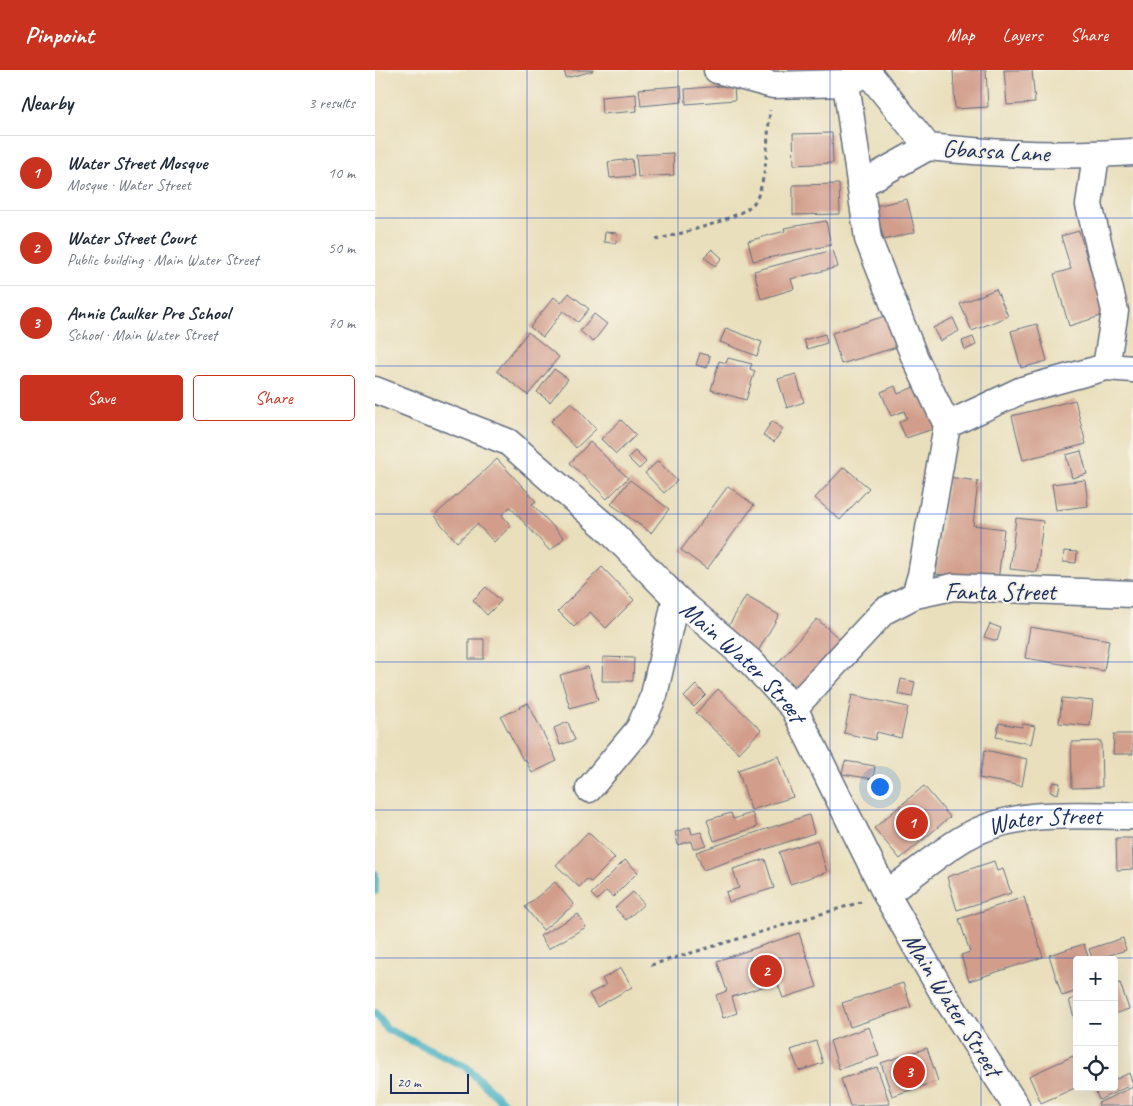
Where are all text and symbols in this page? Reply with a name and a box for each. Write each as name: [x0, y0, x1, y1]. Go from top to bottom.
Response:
text: Pinpoint: [25, 20, 94, 50]
text: Map: [947, 24, 975, 46]
text: Layers: [1003, 24, 1042, 46]
text: Share: [1070, 24, 1108, 46]
text: Nearby: [20, 90, 73, 116]
text: 3 results: [308, 93, 355, 113]
street label: Gbassa Lane: [942, 132, 1052, 170]
text: Water Street Mosque: [67, 151, 207, 175]
text: 1: [32, 163, 40, 183]
text: 10 m: [328, 163, 355, 183]
text: Mosque · Water Street: [67, 175, 191, 195]
text: Water Street Court: [67, 226, 195, 250]
text: 2: [32, 238, 40, 258]
text: 50 m: [328, 238, 355, 258]
text: Public building · Main Water Street: [67, 250, 259, 270]
text: Annie Caulker Pre School: [67, 301, 230, 325]
text: 3: [32, 313, 40, 333]
text: 70 m: [328, 313, 355, 333]
text: School · Main Water Street: [67, 325, 217, 345]
button: Save: [20, 375, 183, 421]
button: Share: [193, 375, 355, 421]
street label: Fanta Street: [944, 576, 1058, 608]
street label: Main Water Street: [673, 593, 815, 731]
your location: [867, 774, 893, 800]
street label: Water Street: [984, 800, 1105, 843]
pin: 1: [896, 804, 928, 842]
street label: Main Water Street: [895, 926, 1011, 1086]
pin: 2: [750, 952, 782, 990]
map controls: [1073, 956, 1118, 1091]
button: +: [1073, 956, 1118, 1001]
button: −: [1073, 1001, 1118, 1046]
button: locate: [1073, 1046, 1118, 1091]
pin: 3: [893, 1053, 925, 1091]
scale bar: [390, 1071, 469, 1094]
text: 20 m: [397, 1074, 421, 1091]

